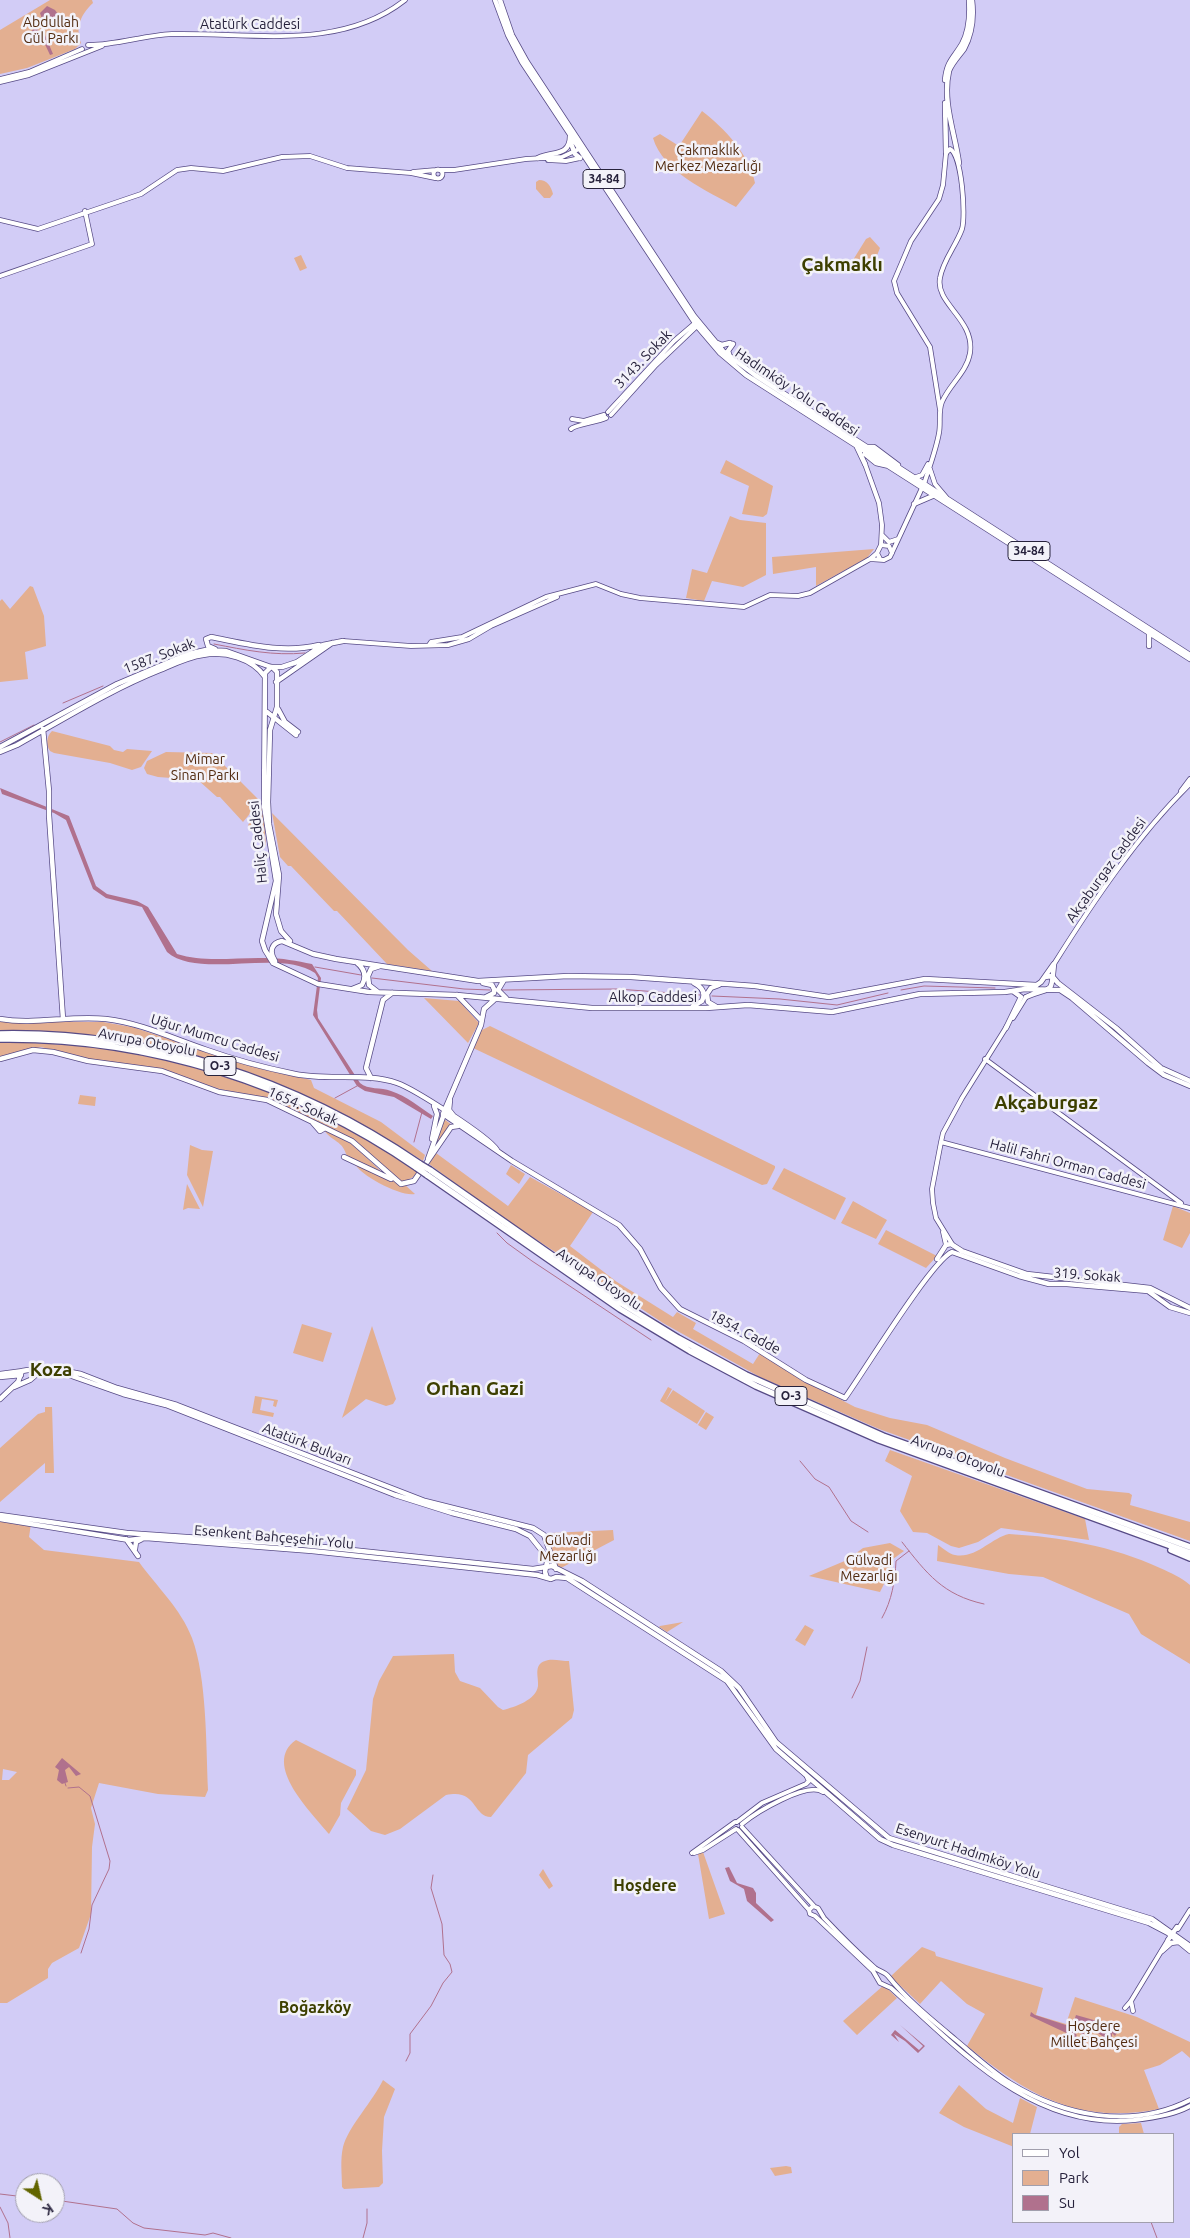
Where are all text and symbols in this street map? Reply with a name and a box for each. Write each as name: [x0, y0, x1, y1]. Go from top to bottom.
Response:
park label: Abdullah Gül Parkı: [23, 14, 79, 46]
street label: Atatürk Caddesi: [200, 16, 300, 32]
park label: Çakmaklık Merkez Mezarlığı: [655, 142, 761, 174]
road number: 34-84: [583, 170, 625, 188]
district label: Çakmaklı: [801, 254, 883, 276]
street label: 3143. Sokak: [611, 326, 675, 392]
street label: Hadımköy Yolu Caddesi: [732, 344, 862, 440]
road number: 34-84: [1008, 542, 1050, 560]
street label: 1587. Sokak: [121, 635, 197, 677]
park label: Mimar Sinan Parkı: [171, 751, 239, 784]
street label: Haliç Caddesi: [245, 800, 271, 884]
street label: Akçaburgaz Caddesi: [1062, 814, 1150, 926]
street label: Alkop Caddesi: [609, 989, 697, 1005]
street label: Uğur Mumcu Caddesi: [149, 1010, 281, 1066]
street label: Avrupa Otoyolu: [97, 1024, 197, 1060]
road number: O-3: [204, 1056, 236, 1076]
street label: 1654. Sokak: [265, 1083, 341, 1129]
district label: Akçaburgaz: [994, 1092, 1098, 1114]
street label: Halil Fahri Orman Caddesi: [988, 1135, 1148, 1193]
street label: Avrupa Otoyolu: [553, 1244, 645, 1314]
street label: 319. Sokak: [1053, 1264, 1121, 1286]
street label: 1854. Cadde: [707, 1306, 783, 1358]
district label: Koza: [30, 1359, 72, 1381]
district label: Orhan Gazi: [426, 1378, 524, 1400]
road number: O-3: [775, 1386, 807, 1405]
street label: Atatürk Bulvarı: [260, 1419, 354, 1469]
street label: Avrupa Otoyolu: [909, 1431, 1007, 1481]
street label: Esenkent Bahçeşehir Yolu: [193, 1522, 355, 1552]
park label: Gülvadi Mezarlığı: [539, 1532, 597, 1564]
park label: Gülvadi Mezarlıḡı: [840, 1552, 898, 1584]
street label: Esenyurt Hadımköy Yolu: [894, 1820, 1042, 1882]
district label: Hoşdere: [613, 1876, 677, 1896]
district label: Boğazköy: [279, 1998, 351, 2018]
park label: Hoşdere Millet Bahçesi: [1050, 2018, 1138, 2050]
legend: [1012, 2133, 1175, 2223]
text: Yol: [1059, 2144, 1080, 2161]
text: Park: [1059, 2169, 1089, 2186]
north arrow: [15, 2173, 65, 2223]
text: Su: [1059, 2194, 1075, 2211]
text: K: [40, 2200, 56, 2219]

